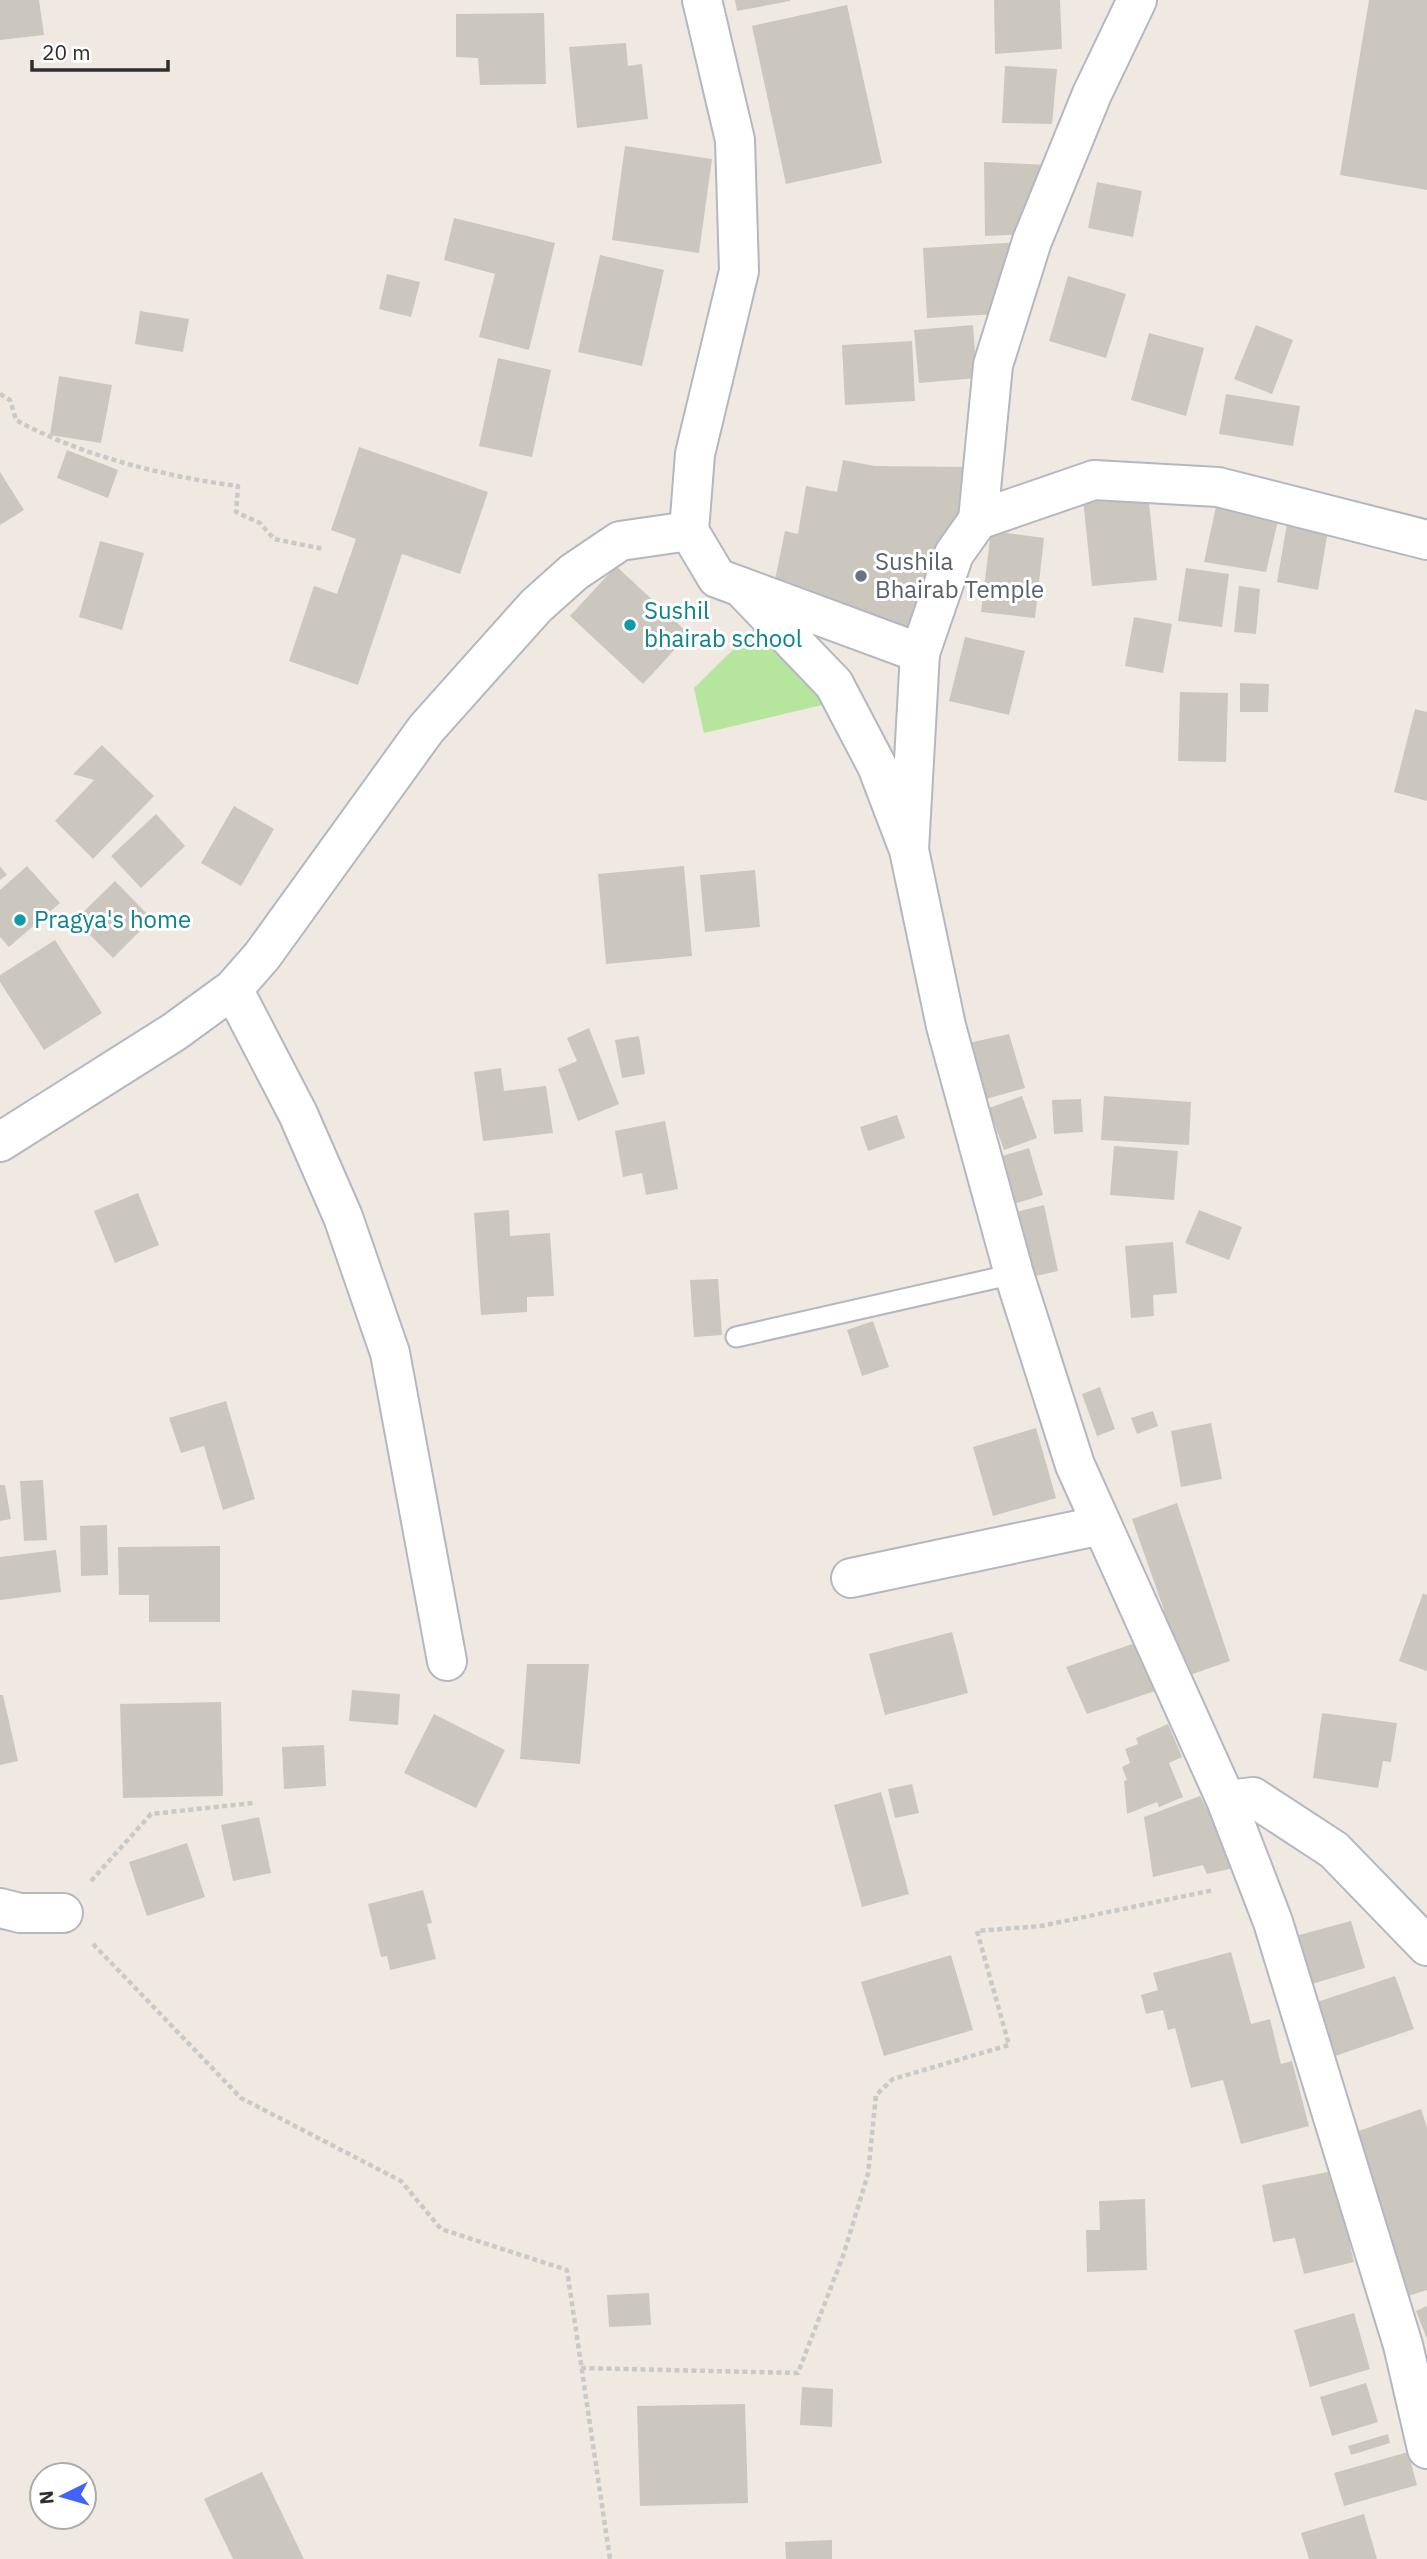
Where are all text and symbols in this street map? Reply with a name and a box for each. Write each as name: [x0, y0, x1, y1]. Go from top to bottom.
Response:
scale bar: [32, 28, 168, 72]
text: 20 m: [42, 38, 91, 66]
place label: Sushila Bhairab Temple: [875, 545, 1044, 605]
marker: Sushila Bhairab Temple: [853, 568, 869, 584]
place label: Sushil bhairab school: [644, 594, 802, 654]
marker: Sushil bhairab school: [622, 617, 638, 633]
place label: Pragya's home: [34, 903, 191, 935]
marker: Pragya's home: [12, 912, 28, 928]
north arrow: [28, 2461, 98, 2531]
text: N: [34, 2490, 59, 2505]

